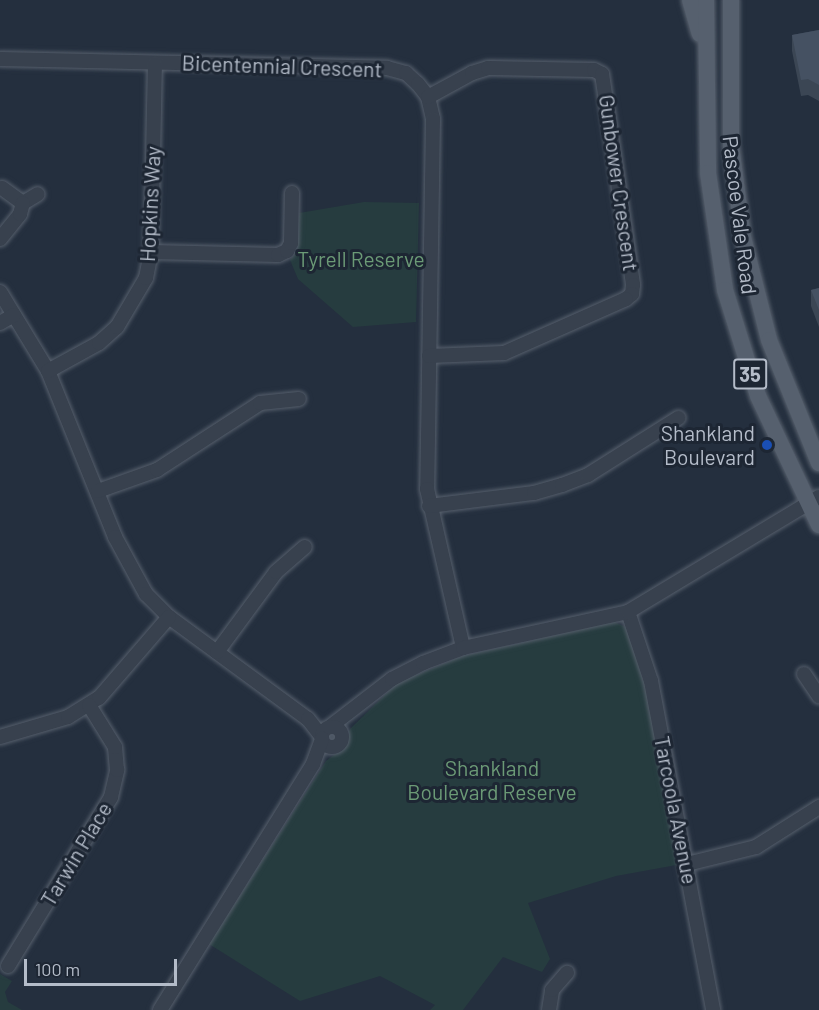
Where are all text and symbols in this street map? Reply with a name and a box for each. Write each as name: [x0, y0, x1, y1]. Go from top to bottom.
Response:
street label: Bicentennial Crescent: [181, 50, 383, 82]
street label: Gunbower Crescent: [594, 93, 644, 273]
street label: Pascoe Vale Road: [718, 134, 762, 296]
street label: Hopkins Way: [134, 145, 166, 263]
park label: Tyrell Reserve: [297, 246, 425, 272]
road number: 35: [732, 357, 768, 391]
place label: Shankland Boulevard: [661, 420, 755, 470]
marker: Shankland Boulevard: [760, 438, 774, 452]
street label: Tarcoola Avenue: [649, 734, 703, 886]
park label: Shankland Boulevard Reserve: [407, 755, 577, 805]
street label: Tarwin Place: [35, 798, 117, 910]
scale bar: [27, 947, 180, 985]
text: 100 m: [35, 958, 80, 980]

